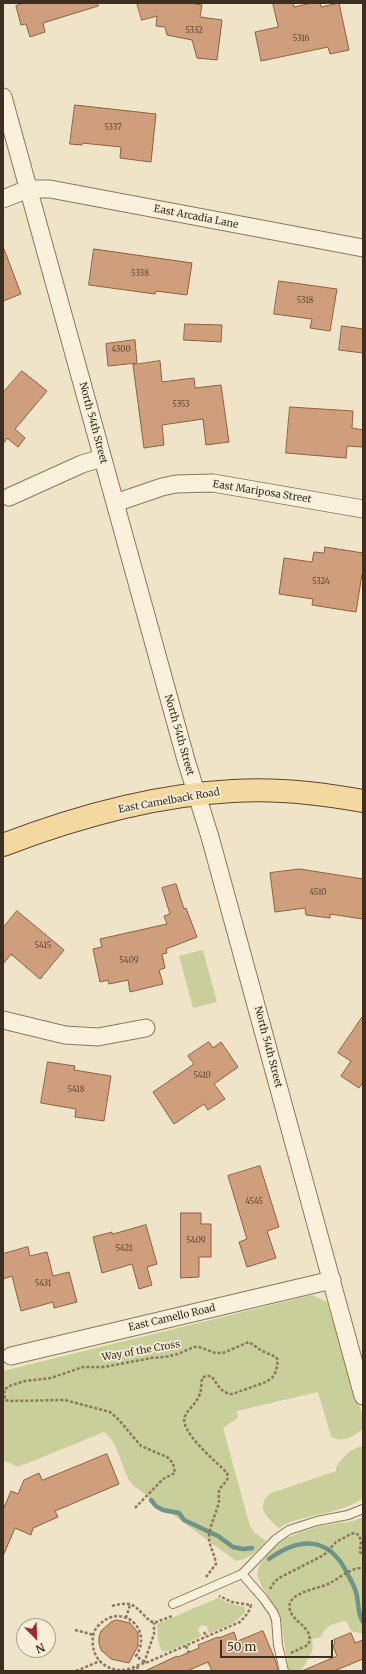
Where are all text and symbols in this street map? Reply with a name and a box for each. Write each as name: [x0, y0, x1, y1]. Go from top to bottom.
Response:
house number: 5332: [185, 26, 203, 36]
house number: 5316: [293, 34, 309, 44]
house number: 5337: [104, 123, 122, 133]
street label: East Arcadia Lane: [153, 203, 239, 231]
house number: 5338: [131, 269, 149, 279]
house number: 5318: [297, 296, 313, 306]
house number: 4300: [111, 345, 131, 355]
street label: North 54th Street: [76, 381, 110, 465]
house number: 5353: [172, 400, 190, 410]
street label: East Mariposa Street: [212, 478, 312, 506]
house number: 5324: [312, 577, 330, 587]
street label: North 54th Street: [162, 693, 196, 777]
street label: East Camelback Road: [117, 786, 221, 816]
house number: 4510: [310, 888, 326, 898]
house number: 5415: [35, 941, 51, 951]
house number: 5409: [119, 956, 139, 966]
street label: North 54th Street: [251, 1005, 285, 1089]
house number: 5410: [193, 1071, 211, 1081]
house number: 5418: [67, 1085, 85, 1095]
house number: 4545: [245, 1197, 263, 1207]
house number: 5409: [186, 1236, 206, 1246]
house number: 5421: [115, 1244, 133, 1254]
house number: 5431: [35, 1279, 51, 1289]
street label: East Camello Road: [127, 1302, 217, 1334]
street label: Way of the Cross: [101, 1338, 181, 1364]
north arrow: [16, 1618, 56, 1658]
scale bar: [222, 1632, 335, 1658]
text: 50 m: [227, 1639, 256, 1654]
text: N: [34, 1640, 47, 1656]

